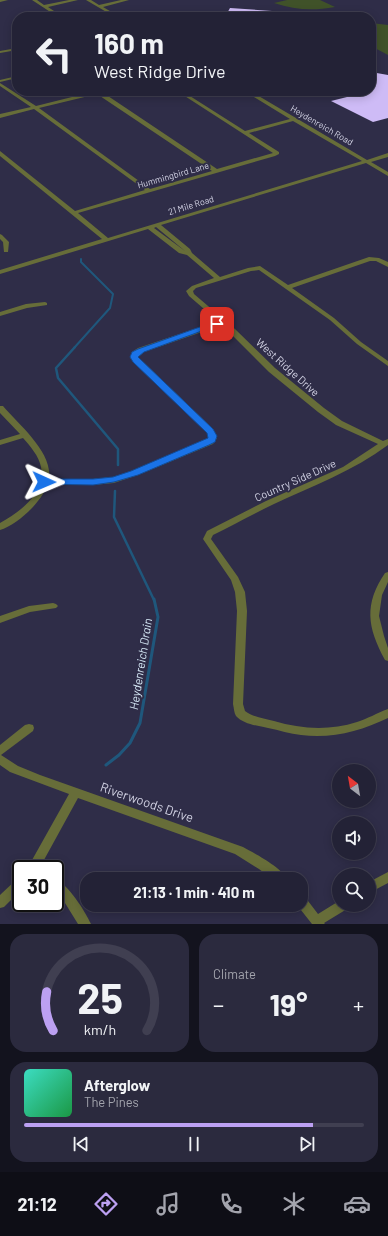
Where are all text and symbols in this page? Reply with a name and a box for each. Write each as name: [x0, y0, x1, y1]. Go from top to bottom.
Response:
text: 160 m: [94, 26, 164, 60]
icon: left: [28, 28, 80, 80]
text: West Ridge Drive: [94, 60, 226, 82]
street label: Heydenreich Road: [289, 103, 355, 147]
street label: Hummingbird Lane: [136, 159, 210, 190]
street label: 21 Mile Road: [167, 193, 215, 217]
pin: [200, 307, 234, 341]
icon: arrive: [206, 313, 228, 335]
street label: West Ridge Drive: [254, 335, 322, 399]
street label: Country Side Drive: [252, 456, 338, 504]
position arrow: [23, 461, 65, 503]
water label: Heydenreich Drain: [126, 617, 154, 711]
north arrow: [332, 764, 376, 808]
map controls: [332, 764, 376, 912]
street label: Riverwoods Drive: [98, 779, 196, 825]
button: sound: [332, 816, 376, 860]
speed limit sign: 30: [12, 860, 64, 912]
button: search: [332, 868, 376, 912]
text: 21:13 · 1 min · 410 m: [133, 883, 255, 901]
text: Climate: [213, 966, 256, 982]
text: 25: [77, 972, 122, 1022]
text: 19°: [270, 986, 307, 1022]
text: −: [213, 991, 224, 1017]
text: +: [353, 991, 364, 1017]
text: km/h: [83, 1021, 116, 1038]
text: Afterglow: [84, 1076, 150, 1094]
text: The Pines: [84, 1094, 139, 1110]
icon: previous: [70, 1133, 92, 1155]
icon: pause: [183, 1133, 205, 1155]
icon: next: [296, 1133, 318, 1155]
icon: directions: [92, 1190, 120, 1218]
icon: music: [154, 1190, 182, 1218]
icon: phone: [217, 1190, 245, 1218]
icon: climate: [280, 1190, 308, 1218]
icon: car: [343, 1190, 371, 1218]
text: 21:12: [17, 1193, 57, 1215]

